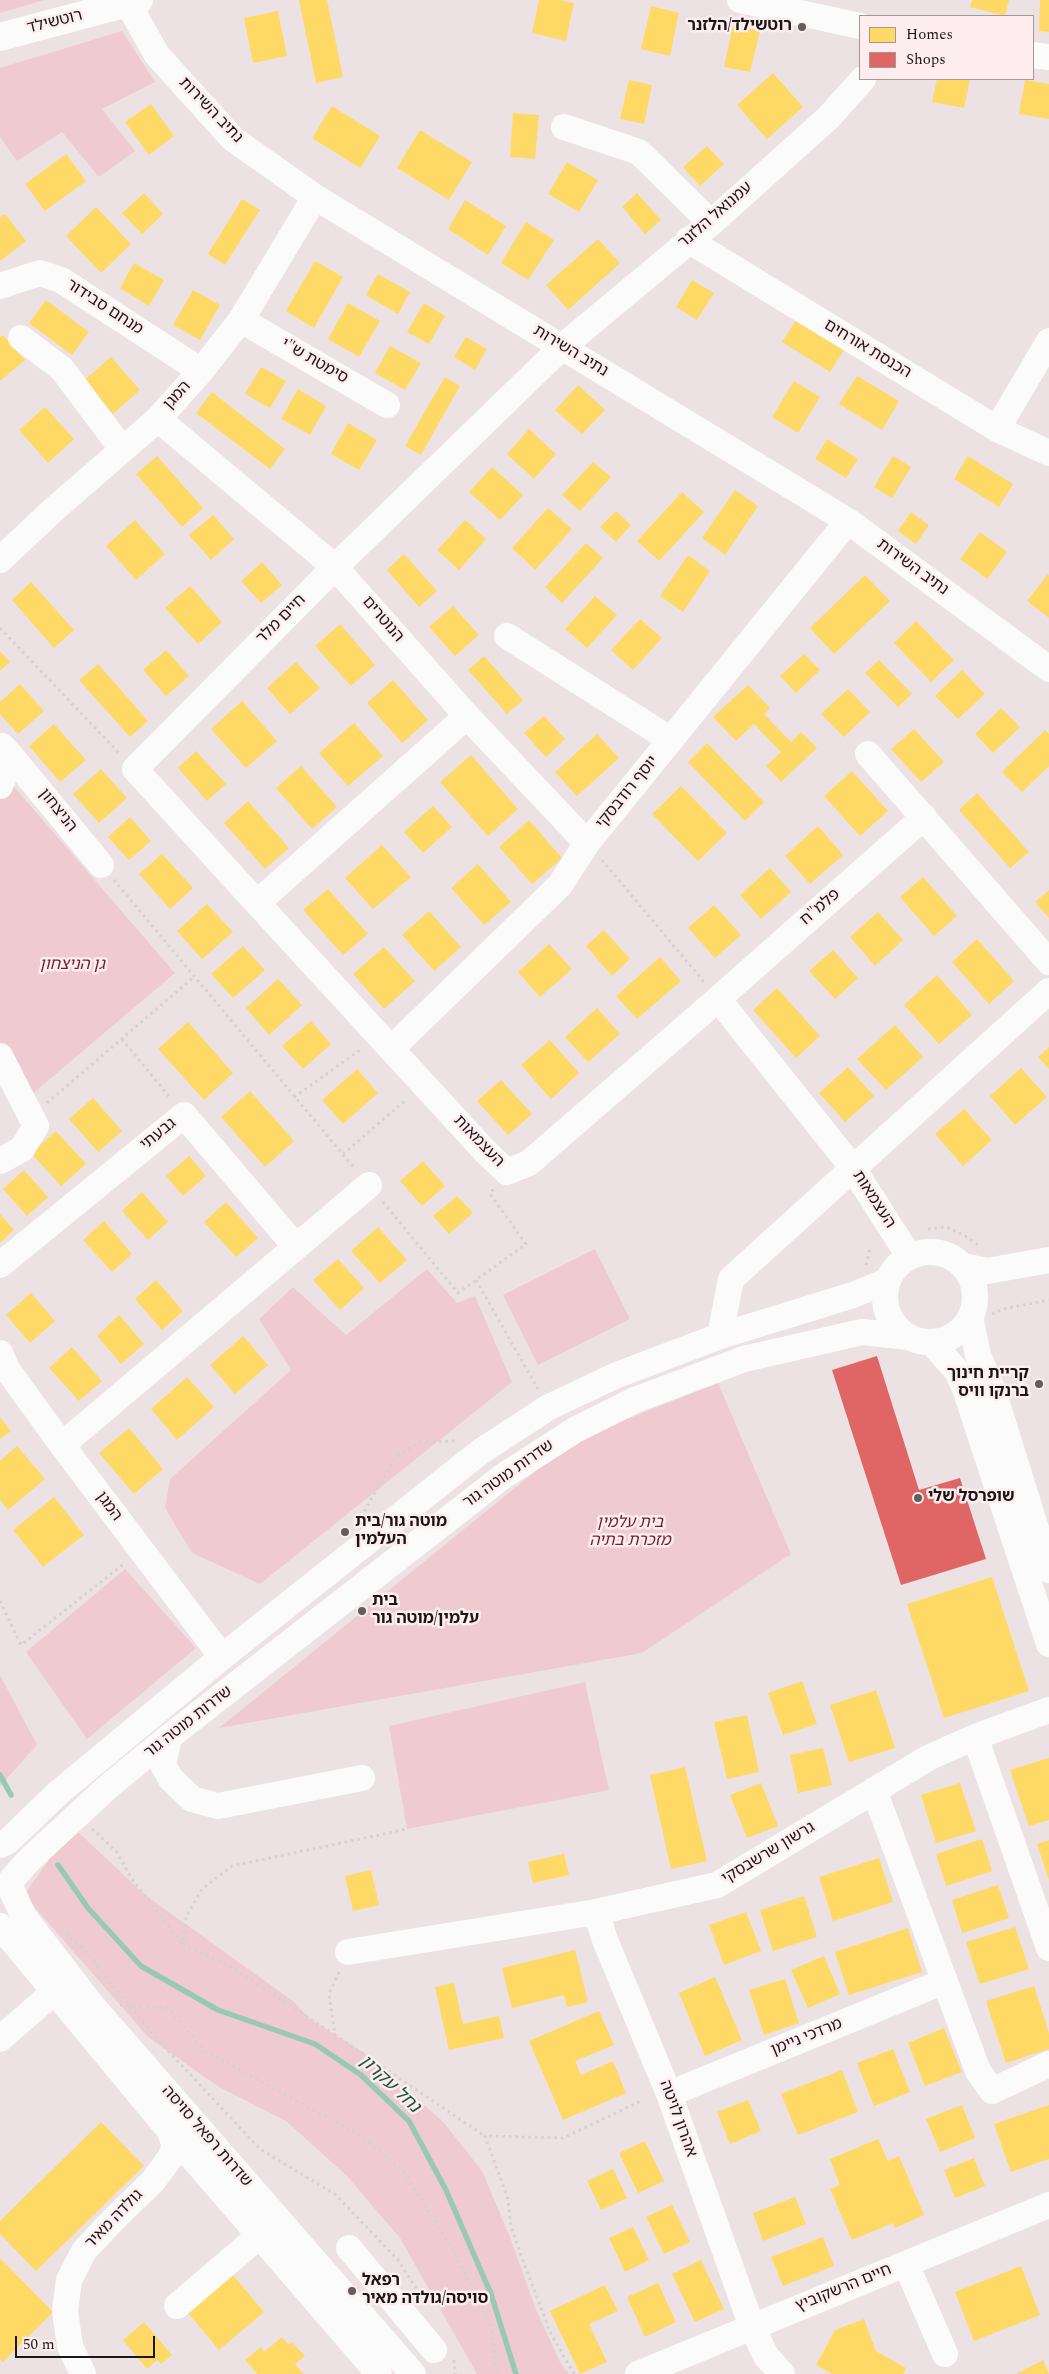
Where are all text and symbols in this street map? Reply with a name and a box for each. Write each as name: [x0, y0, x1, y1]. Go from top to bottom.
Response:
street label: רוטשילד: [25, 7, 85, 39]
legend: [859, 15, 1034, 80]
place label: רוטשילד/הלזנר: [687, 17, 792, 37]
marker: רוטשילד/הלזנר: [796, 21, 808, 33]
text: Homes: [906, 23, 953, 46]
text: Shops: [906, 48, 946, 71]
street label: נתיב השירות: [174, 74, 246, 148]
street label: עמנואל הלזנר: [675, 179, 757, 253]
street label: מנחם סבידור: [62, 276, 146, 340]
street label: הכנסת אורחים: [820, 316, 914, 384]
street label: נתיב השירות: [529, 322, 611, 382]
street label: סימטת ש"י: [277, 335, 351, 389]
street label: המגן: [160, 378, 196, 414]
street label: נתיב השירות: [872, 536, 952, 600]
street label: חיים מלר: [253, 591, 311, 649]
street label: הנוטרים: [357, 593, 407, 647]
street label: יוסף רודבסקי: [593, 753, 663, 833]
street label: הניצחון: [34, 785, 80, 837]
street label: פלמ"ח: [797, 886, 845, 930]
park label: גן הניצחון: [39, 956, 105, 976]
street label: העצמאות: [449, 1112, 507, 1172]
street label: גבעתי: [137, 1115, 181, 1155]
street label: העצמאות: [847, 1168, 899, 1232]
place label: קריית חינוך ברנקו וויס: [947, 1365, 1029, 1403]
marker: קריית חינוך ברנקו וויס: [1033, 1378, 1045, 1390]
street label: שדרות מוטה גור: [460, 1437, 558, 1513]
street label: המגן: [91, 1488, 125, 1526]
place label: שופרסל שלי: [928, 1488, 1014, 1508]
marker: שופרסל שלי: [912, 1492, 924, 1504]
place label: מוטה גור/בית העלמין: [355, 1513, 447, 1551]
park label: בית עלמין מזכרת בתיה: [589, 1514, 671, 1552]
marker: מוטה גור/בית העלמין: [339, 1526, 351, 1538]
place label: בית עלמין/מוטה גור: [372, 1592, 479, 1630]
marker: בית עלמין/מוטה גור: [356, 1605, 368, 1617]
street label: שדרות מוטה גור: [141, 1683, 237, 1763]
street label: גרשון שרשבסקי: [719, 1819, 819, 1889]
street label: מרדכי ניימן: [769, 2015, 845, 2061]
water label: נחל עקרון: [354, 2051, 424, 2119]
street label: אהרון לויטה: [654, 2078, 700, 2160]
street label: שדרות רפאל סויסה: [157, 2082, 255, 2192]
street label: גולדה מאיר: [82, 2186, 148, 2254]
street label: חיים הרשקוביץ: [793, 2261, 895, 2317]
place label: רפאל סויסה/גולדה מאיר: [362, 2272, 488, 2310]
marker: רפאל סויסה/גולדה מאיר: [346, 2285, 358, 2297]
scale bar: [18, 2326, 158, 2358]
text: 50 m: [23, 2333, 55, 2356]

